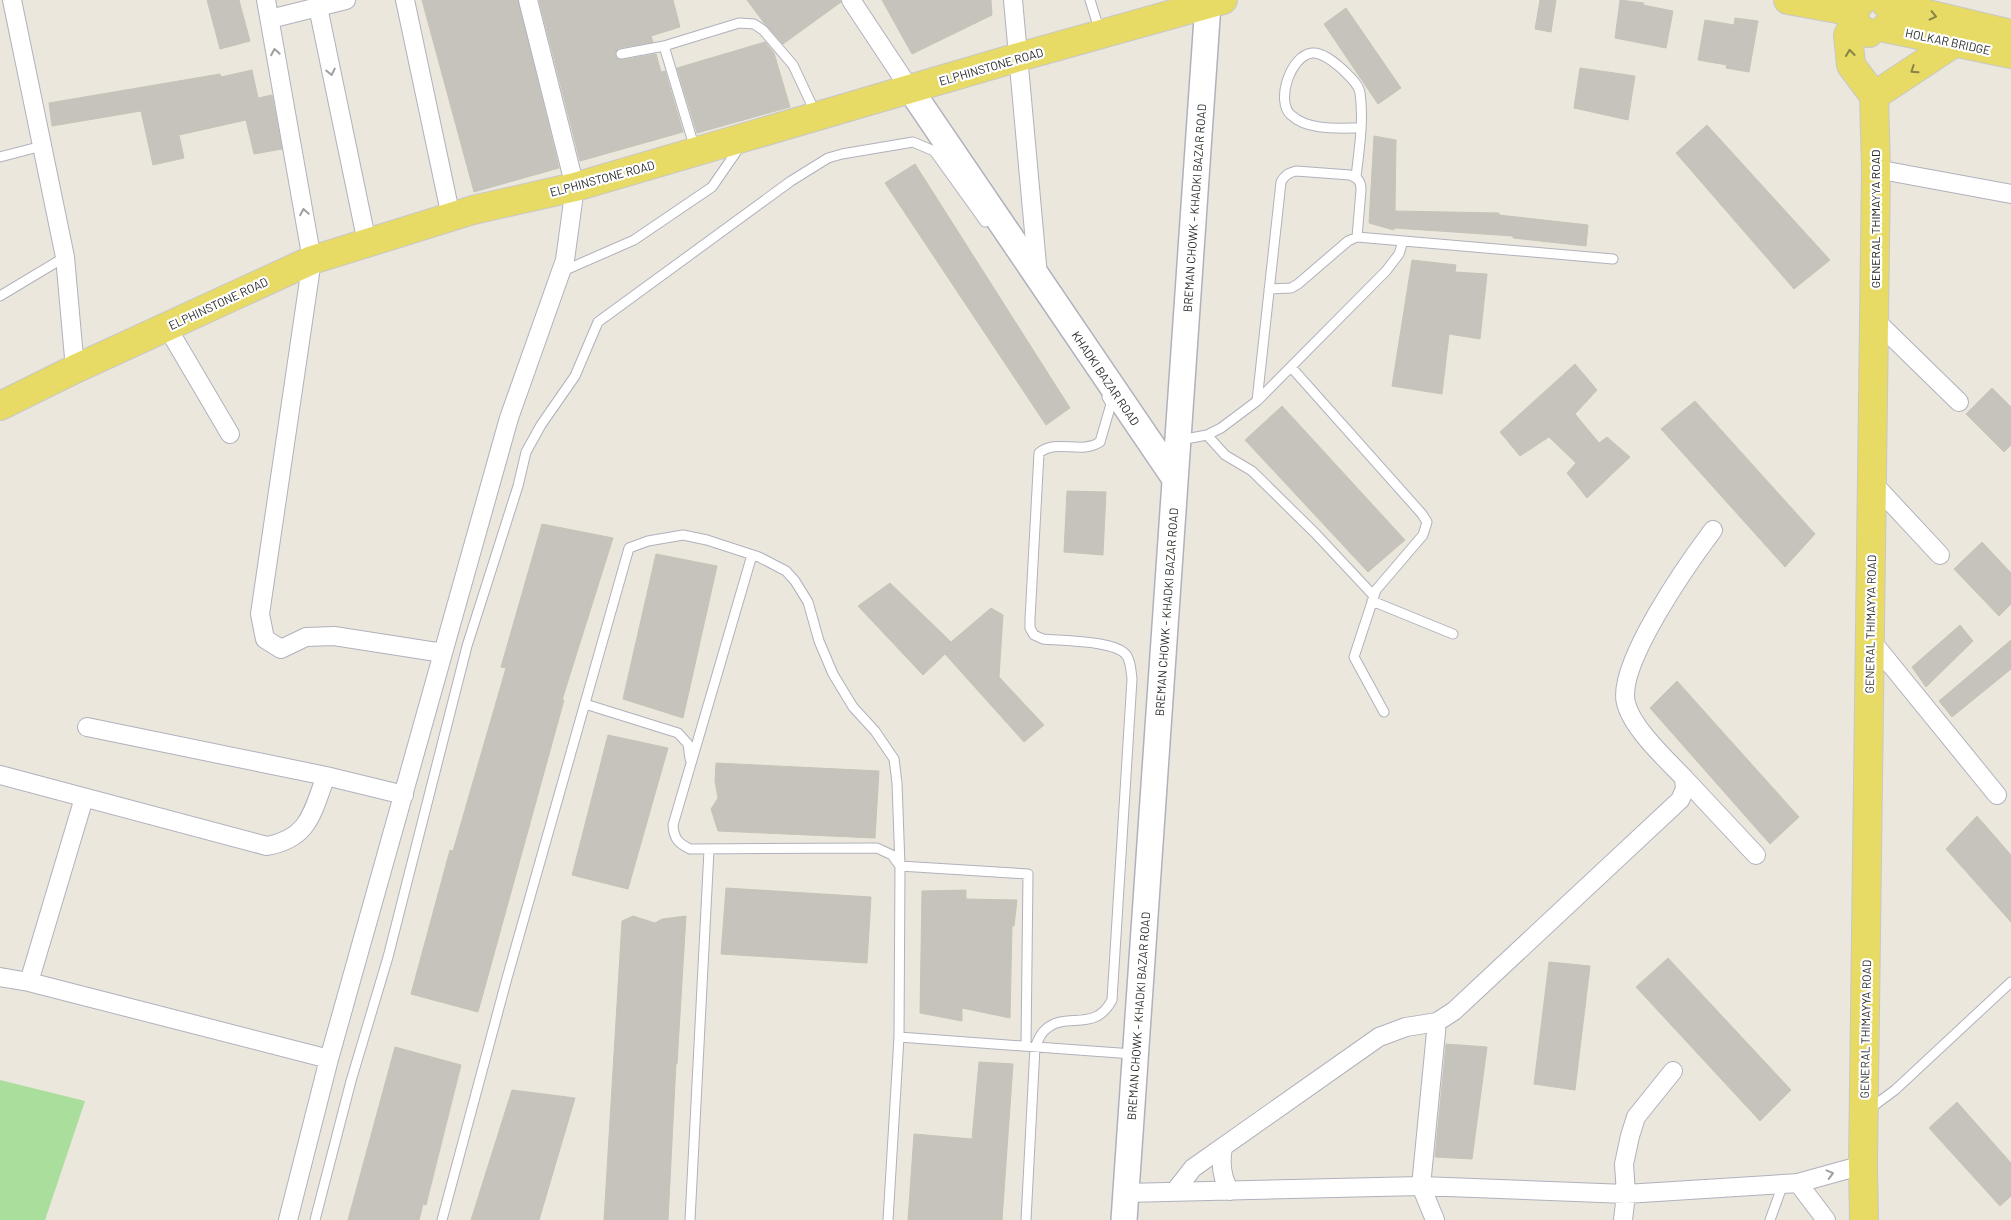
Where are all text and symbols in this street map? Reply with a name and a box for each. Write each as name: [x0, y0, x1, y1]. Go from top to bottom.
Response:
one-way arrow: [1929, 10, 1938, 21]
street label: HOLKAR BRIDGE: [1904, 25, 1992, 57]
street label: ELPHINSTONE ROAD: [937, 44, 1045, 88]
one-way arrow: [271, 48, 281, 56]
one-way arrow: [1845, 49, 1856, 57]
one-way arrow: [1910, 63, 1919, 73]
one-way arrow: [325, 68, 336, 76]
street label: BREMAN CHOWK - KHADKI BAZAR ROAD: [1180, 103, 1208, 313]
street label: GENERAL THIMAYYA ROAD: [1868, 150, 1882, 288]
street label: ELPHINSTONE ROAD: [548, 157, 656, 199]
one-way arrow: [299, 208, 309, 216]
street label: ELPHINSTONE ROAD: [166, 274, 270, 332]
street label: KHADKI BAZAR ROAD: [1069, 328, 1143, 428]
street label: BREMAN CHOWK - KHADKI BAZAR ROAD: [1152, 507, 1180, 717]
street label: GENERAL THIMAYYA ROAD: [1862, 555, 1878, 693]
street label: BREMAN CHOWK - KHADKI BAZAR ROAD: [1124, 911, 1152, 1121]
street label: GENERAL THIMAYYA ROAD: [1857, 960, 1873, 1098]
one-way arrow: [1826, 1169, 1834, 1179]

